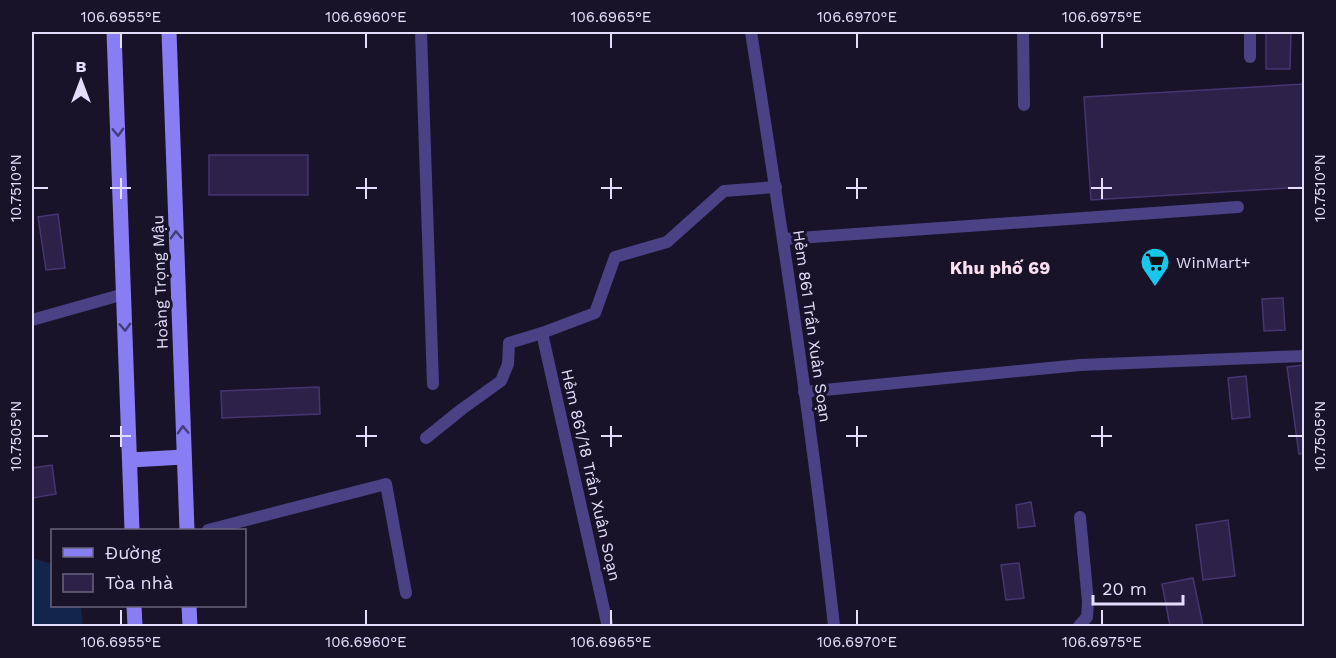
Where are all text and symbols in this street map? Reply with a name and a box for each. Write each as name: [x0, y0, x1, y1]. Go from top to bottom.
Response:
text: 106.6955°E: [81, 8, 161, 26]
text: 106.6960°E: [325, 8, 407, 26]
text: 106.6965°E: [571, 8, 651, 26]
text: 106.6970°E: [817, 8, 897, 26]
text: 106.6975°E: [1062, 8, 1142, 26]
north arrow: [51, 51, 111, 111]
text: B: [76, 57, 87, 76]
one-way arrow: [112, 127, 124, 136]
text: 10.7510°N: [7, 154, 25, 222]
text: 10.7510°N: [1311, 154, 1329, 222]
street label: Hoàng Trọng Mậu: [148, 214, 172, 350]
street label: Hẻm 861 Trần Xuân Soạn: [789, 229, 835, 423]
one-way arrow: [170, 231, 183, 240]
supermarket icon: WinMart+: [1139, 246, 1171, 288]
place label: WinMart+: [1176, 253, 1251, 272]
district label: Khu phố 69: [950, 257, 1050, 278]
one-way arrow: [118, 322, 131, 331]
street label: Hẻm 861/18 Trần Xuân Soạn: [557, 367, 625, 583]
text: 10.7505°N: [7, 401, 25, 471]
text: 10.7505°N: [1311, 401, 1329, 471]
one-way arrow: [177, 426, 189, 435]
legend: [51, 529, 246, 607]
text: Đường: [105, 542, 161, 563]
scale bar: [1093, 568, 1183, 606]
text: Tòa nhà: [105, 572, 173, 593]
text: 20 m: [1102, 578, 1147, 599]
text: 106.6955°E: [81, 633, 161, 651]
text: 106.6960°E: [325, 633, 407, 651]
text: 106.6965°E: [571, 633, 651, 651]
text: 106.6970°E: [817, 633, 897, 651]
text: 106.6975°E: [1062, 633, 1142, 651]

